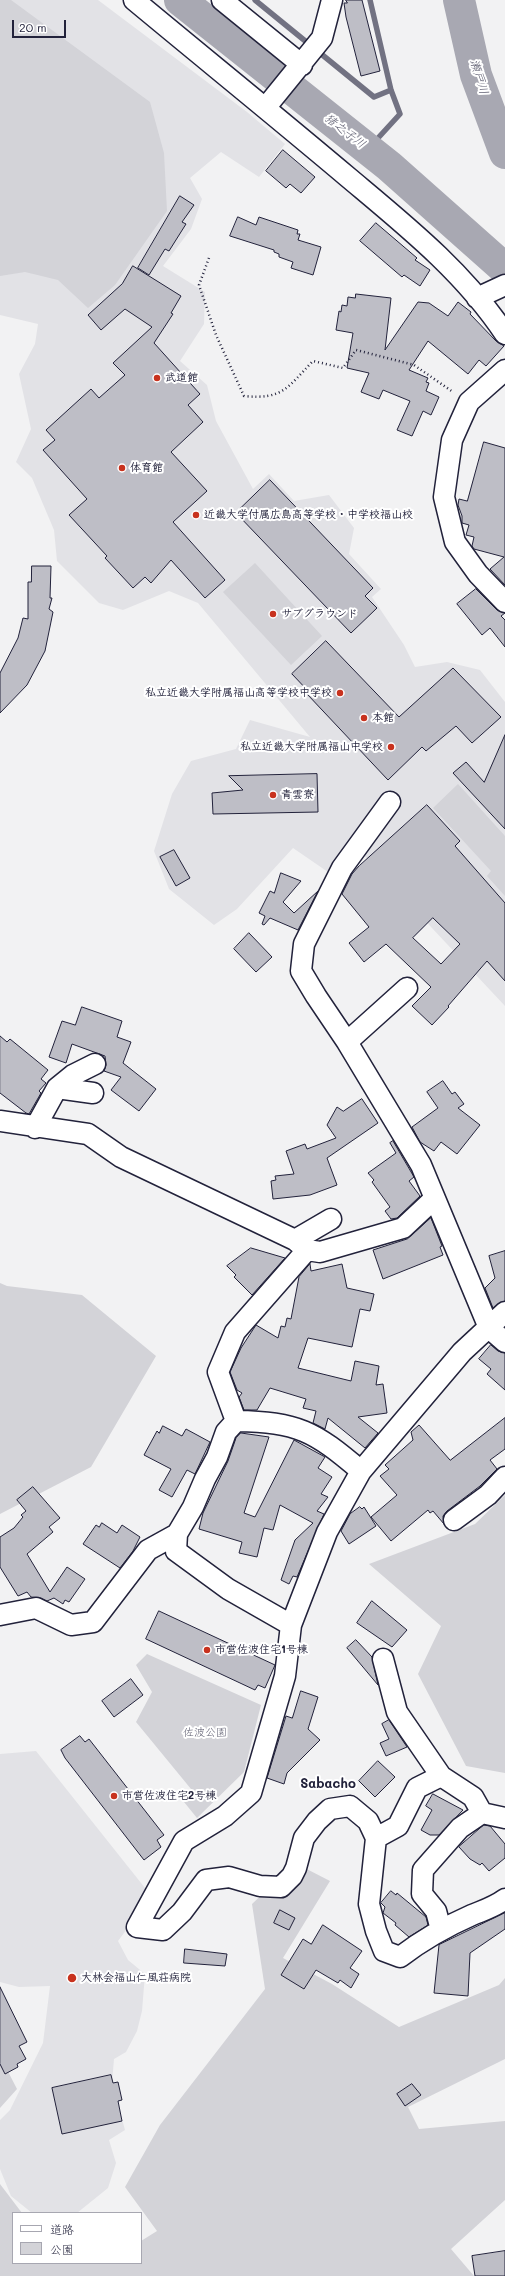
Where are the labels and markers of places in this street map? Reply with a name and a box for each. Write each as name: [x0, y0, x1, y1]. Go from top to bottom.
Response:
place label: 武道館: [165, 371, 198, 385]
marker: 武道館: [152, 373, 162, 383]
place label: 体育館: [130, 461, 163, 475]
marker: 体育館: [117, 463, 127, 473]
place label: 近畿大学付属広島高等学校・中学校福山校: [204, 508, 413, 522]
marker: 近畿大学付属広島高等学校・中学校福山校: [191, 510, 201, 520]
place label: サブグラウンド: [281, 607, 358, 621]
marker: サブグラウンド: [268, 609, 278, 619]
place label: 私立近畿大学附属福山高等学校中学校: [145, 686, 332, 700]
marker: 私立近畿大学附属福山高等学校中学校: [335, 688, 345, 698]
place label: 本館: [372, 711, 394, 725]
marker: 本館: [359, 713, 369, 723]
place label: 私立近畿大学附属福山中学校: [240, 740, 383, 754]
marker: 私立近畿大学附属福山中学校: [386, 742, 396, 752]
place label: 青雲寮: [281, 788, 314, 802]
marker: 青雲寮: [268, 790, 278, 800]
place label: 市営佐波住宅1号棟: [215, 1643, 308, 1657]
marker: 市営佐波住宅1号棟: [202, 1645, 212, 1655]
place label: 市営佐波住宅2号棟: [122, 1789, 216, 1803]
marker: 市営佐波住宅2号棟: [109, 1791, 119, 1801]
place label: 大林会福山仁風荘病院: [81, 1971, 191, 1985]
marker: 大林会福山仁風荘病院: [66, 1972, 78, 1984]

